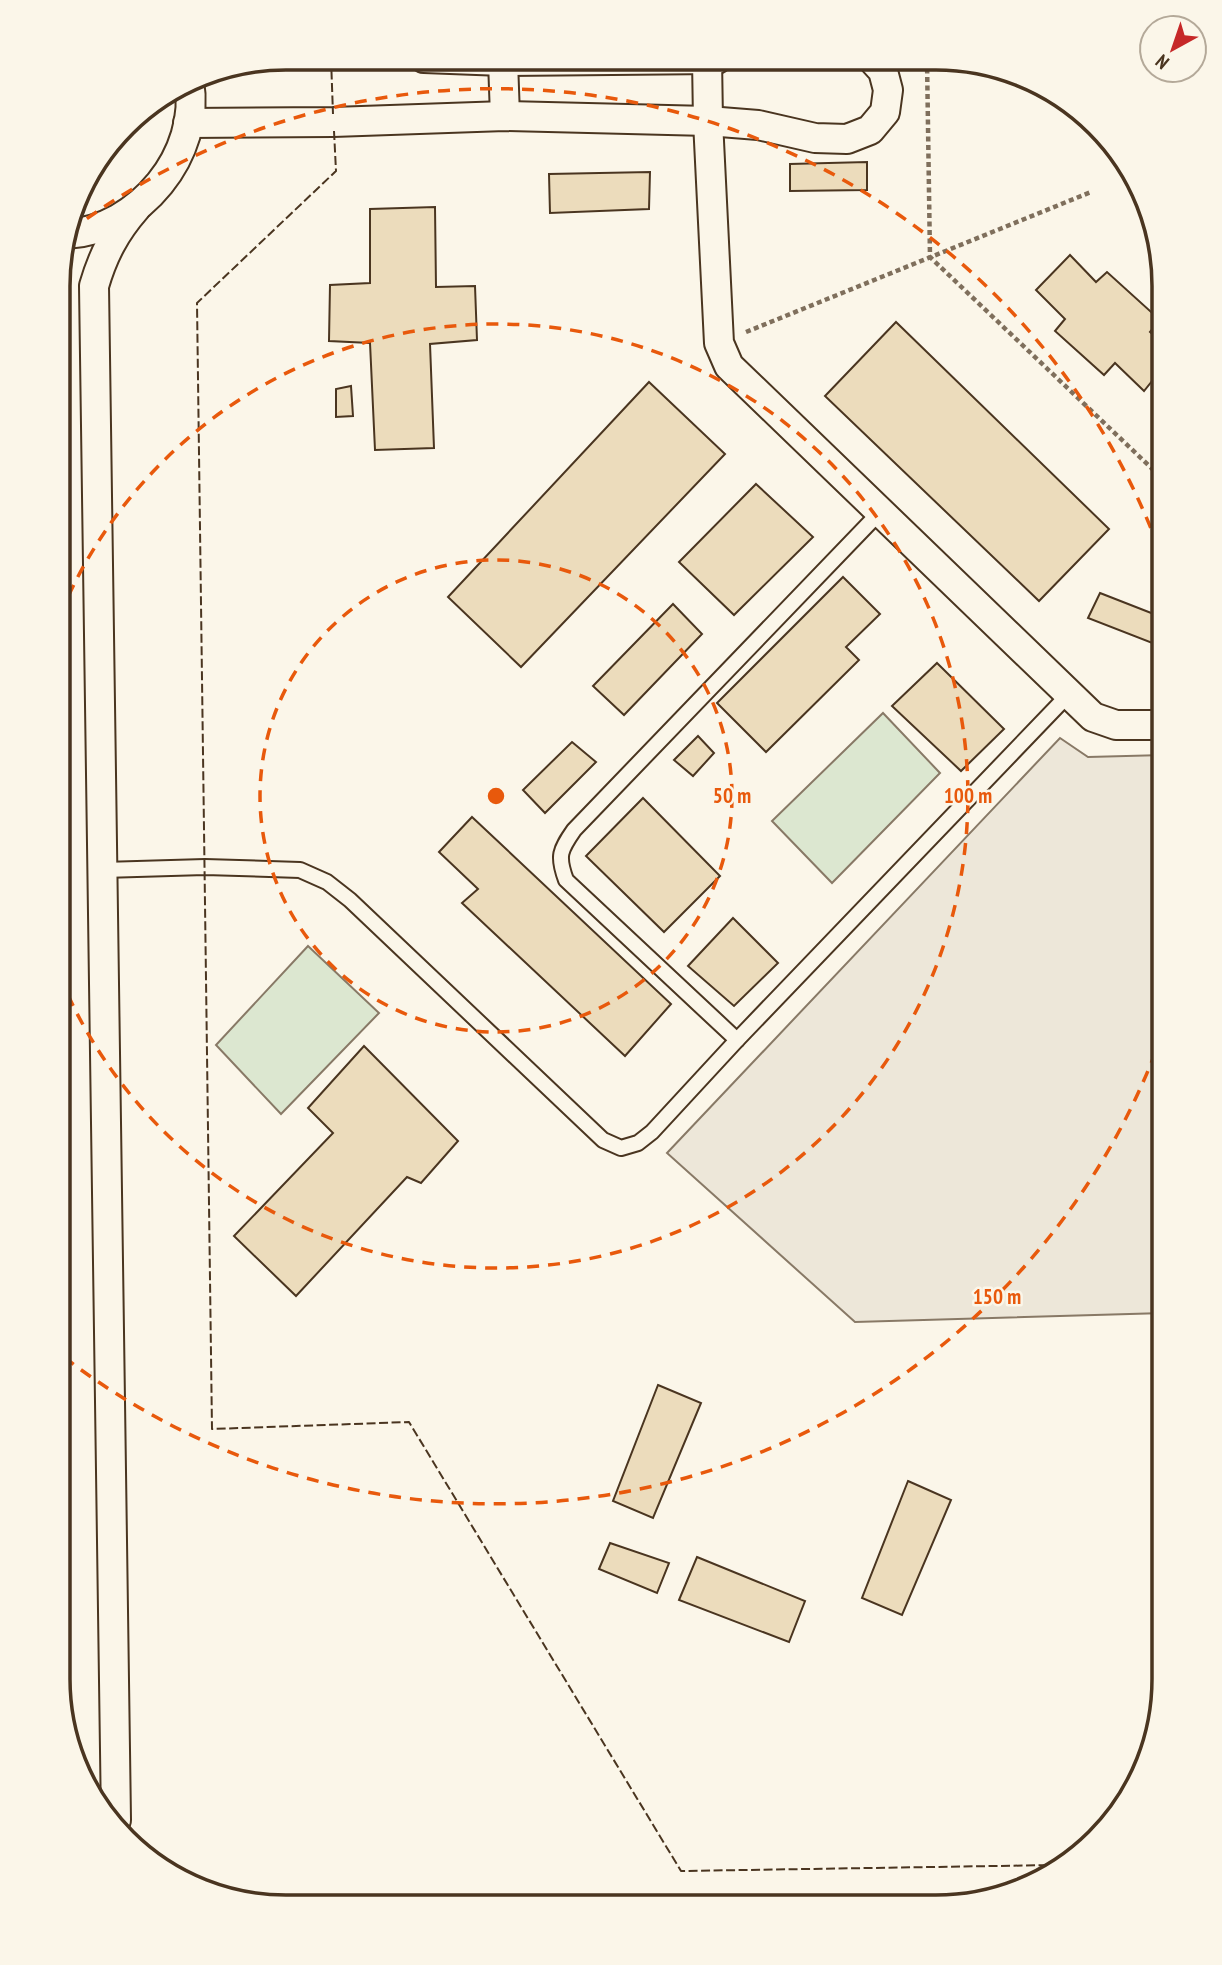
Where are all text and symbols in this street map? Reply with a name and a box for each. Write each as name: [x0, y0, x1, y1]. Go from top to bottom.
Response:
north arrow: [1138, 14, 1208, 84]
text: N: [1150, 50, 1174, 75]
text: 50 m: [713, 782, 751, 809]
text: 100 m: [944, 782, 992, 809]
centre of rings: [484, 784, 508, 808]
text: 150 m: [973, 1283, 1021, 1310]

